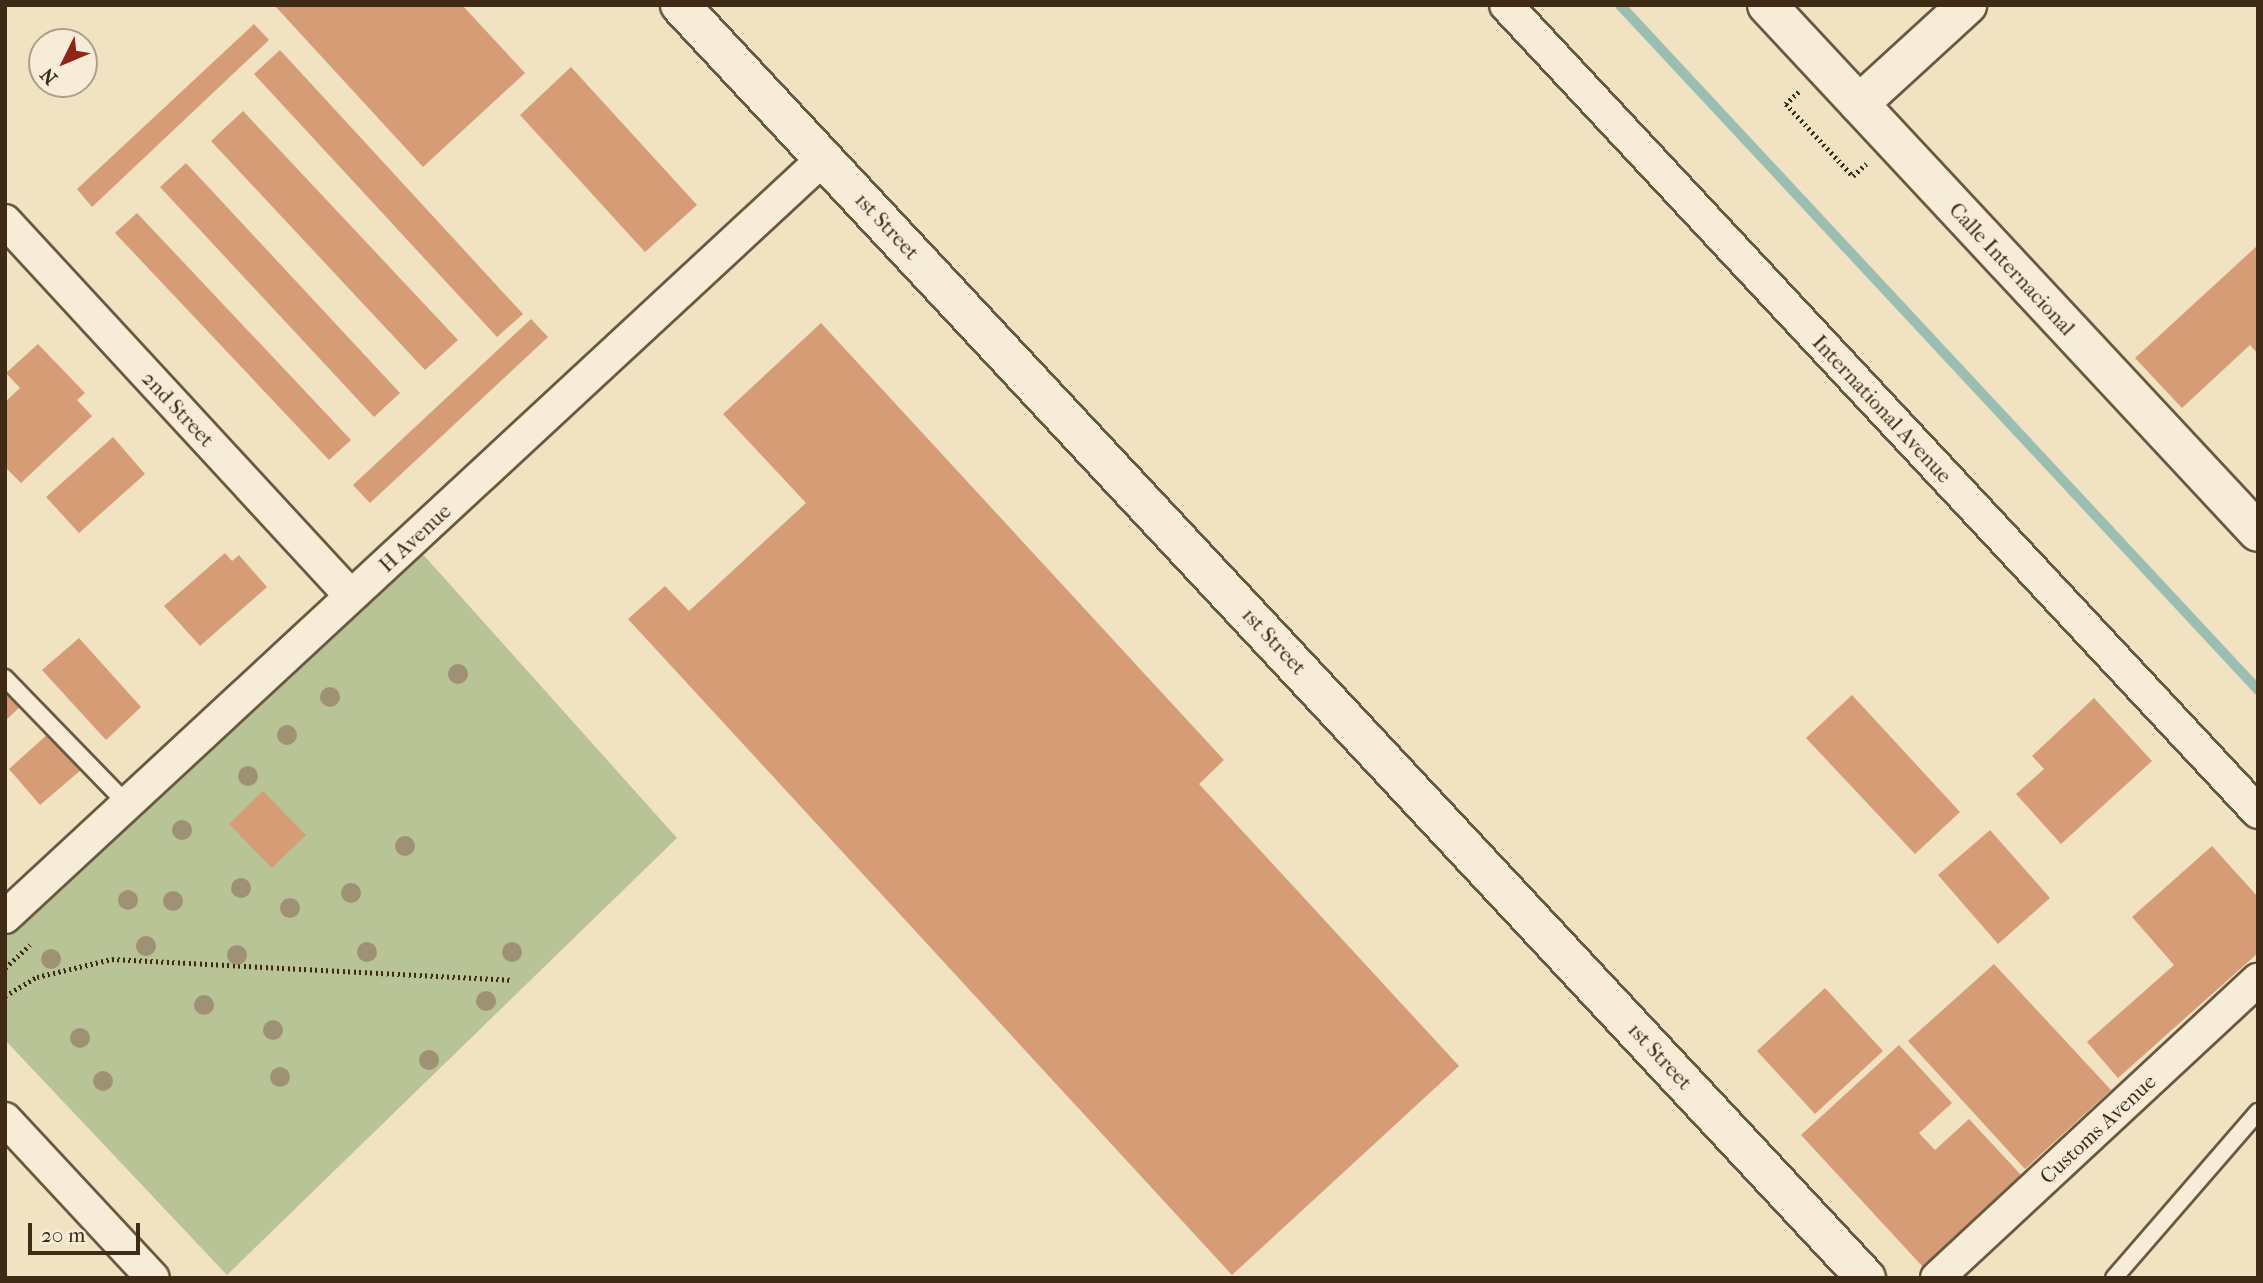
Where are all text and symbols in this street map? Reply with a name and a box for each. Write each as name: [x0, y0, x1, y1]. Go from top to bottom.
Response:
north arrow: [28, 28, 98, 98]
text: N: [36, 63, 62, 89]
street label: 1st Street: [850, 187, 924, 265]
street label: Calle Internacional: [1944, 197, 2080, 341]
street label: International Avenue: [1807, 330, 1957, 488]
street label: 2nd Street: [137, 366, 219, 452]
street label: H Avenue: [374, 498, 456, 578]
street label: 1st Street: [1237, 602, 1311, 680]
street label: 1st Street: [1623, 1017, 1697, 1095]
street label: Customs Avenue: [2035, 1069, 2161, 1189]
scale bar: [32, 1210, 144, 1254]
text: 20 m: [41, 1223, 85, 1247]

